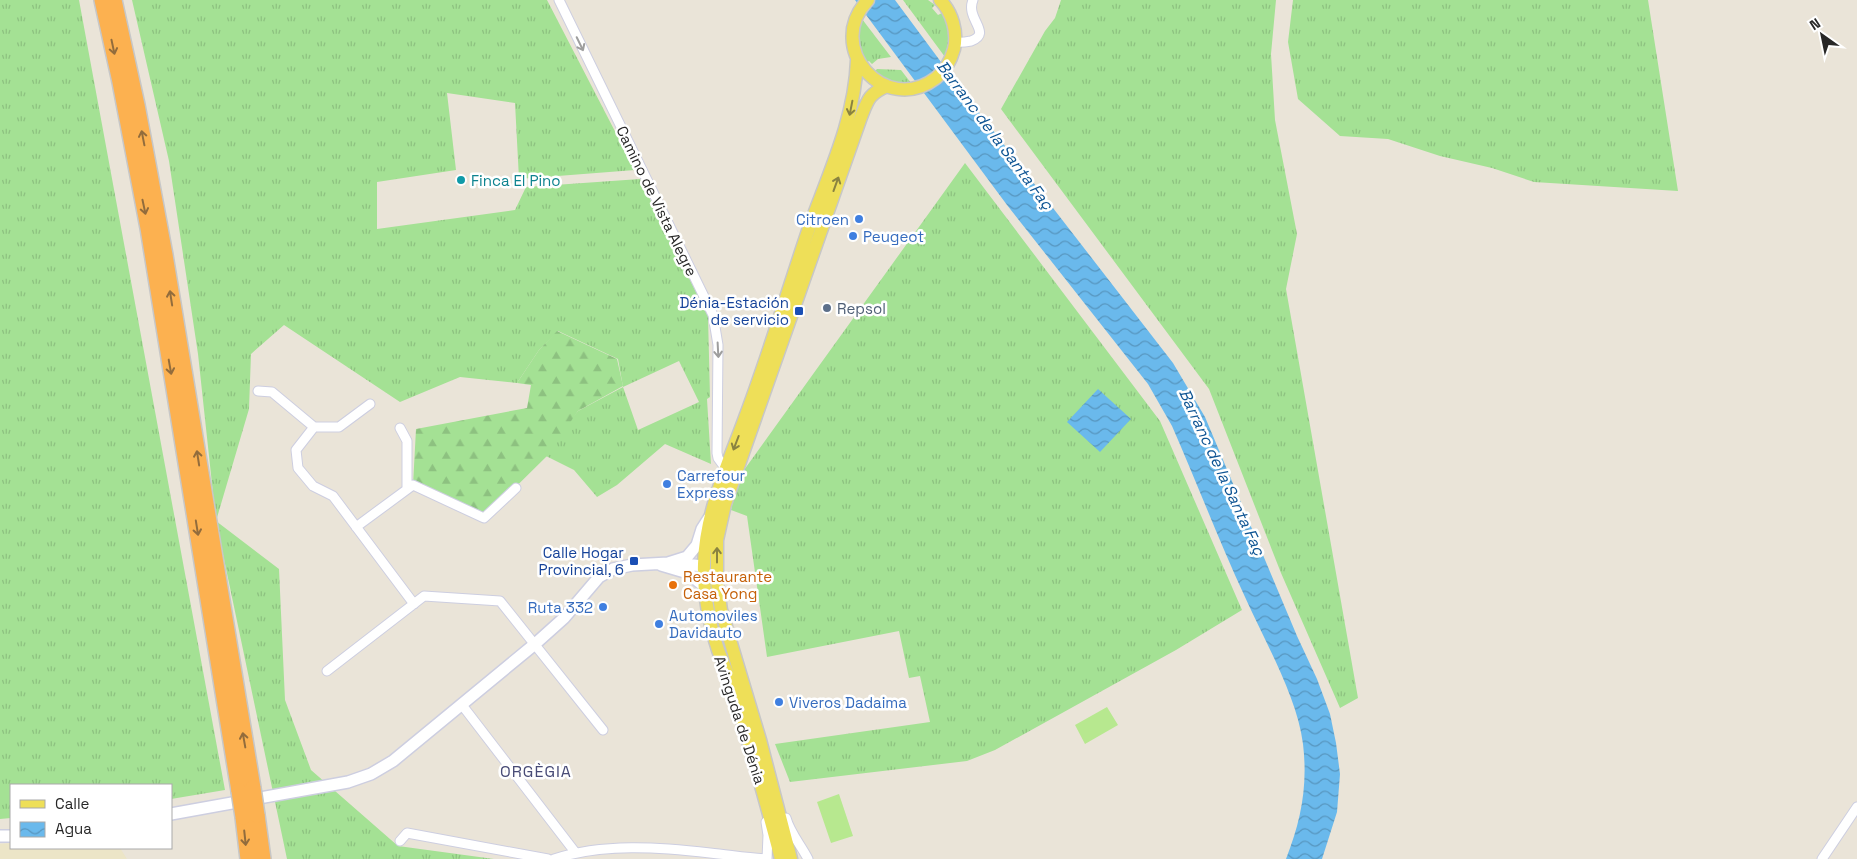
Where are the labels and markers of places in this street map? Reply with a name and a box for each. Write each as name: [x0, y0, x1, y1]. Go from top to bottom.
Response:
place label: Finca El Pino: [471, 171, 561, 190]
marker: Finca El Pino: [455, 174, 467, 186]
place label: Citroen: [796, 210, 849, 229]
marker: Citroen: [853, 213, 865, 225]
place label: Peugeot: [863, 227, 924, 246]
marker: Peugeot: [847, 230, 859, 242]
place label: Dénia-Estación de servicio: [679, 293, 789, 329]
place label: Repsol: [837, 299, 886, 318]
marker: Repsol: [821, 302, 833, 314]
marker: Dénia-Estación de servicio: [793, 305, 805, 317]
place label: Carrefour Express: [677, 466, 746, 502]
marker: Carrefour Express: [661, 478, 673, 490]
place label: Calle Hogar Provincial, 6: [538, 543, 624, 579]
marker: Calle Hogar Provincial, 6: [628, 555, 640, 567]
place label: Restaurante Casa Yong: [683, 567, 772, 603]
marker: Restaurante Casa Yong: [667, 579, 679, 591]
place label: Ruta 332: [528, 598, 593, 617]
marker: Ruta 332: [597, 601, 609, 613]
place label: Automoviles Davidauto: [669, 606, 758, 642]
marker: Automoviles Davidauto: [653, 618, 665, 630]
place label: Viveros Dadaima: [789, 693, 907, 712]
marker: Viveros Dadaima: [773, 696, 785, 708]

